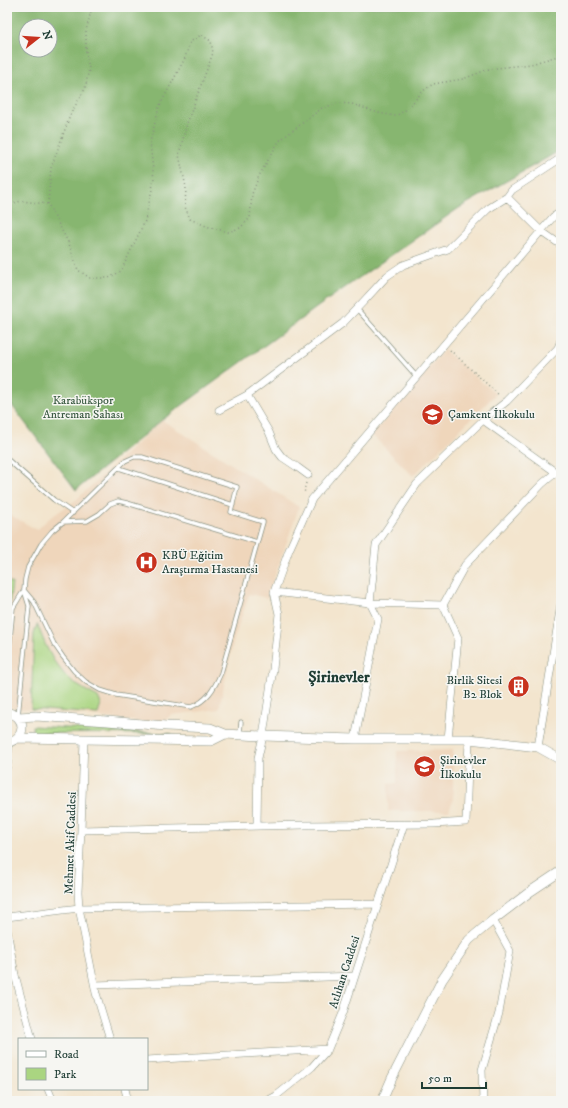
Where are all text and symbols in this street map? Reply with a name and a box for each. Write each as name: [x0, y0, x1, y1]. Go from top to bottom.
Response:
north arrow: [18, 18, 58, 58]
text: N: [39, 29, 55, 42]
park label: Karabükspor Antreman Sahası: [43, 393, 123, 422]
school or university icon: Çamkent İlkokulu: [419, 401, 445, 427]
place label: Çamkent İlkokulu: [448, 407, 535, 422]
place label: KBÜ Eğitim Araştırma Hastanesi: [162, 548, 258, 577]
hospital icon: KBÜ Eğitim Araştırma Hastanesi: [134, 549, 160, 575]
district label: Şirinevler: [308, 667, 371, 687]
place label: Birlik Sitesi B2 Blok: [447, 673, 502, 702]
building icon: Birlik Sitesi B2 Blok: [505, 674, 531, 700]
place label: Şirinevler İlkokulu: [440, 753, 487, 782]
school or university icon: Şirinevler İlkokulu: [412, 754, 438, 780]
street label: Mehmet Akif Caddesi: [61, 791, 80, 895]
street label: Atlıhan Caddesi: [326, 934, 363, 1010]
legend: [18, 1038, 148, 1090]
text: Road: [54, 1047, 79, 1062]
scale bar: [422, 1064, 486, 1090]
text: Park: [54, 1067, 76, 1082]
text: 50 m: [428, 1071, 452, 1086]

